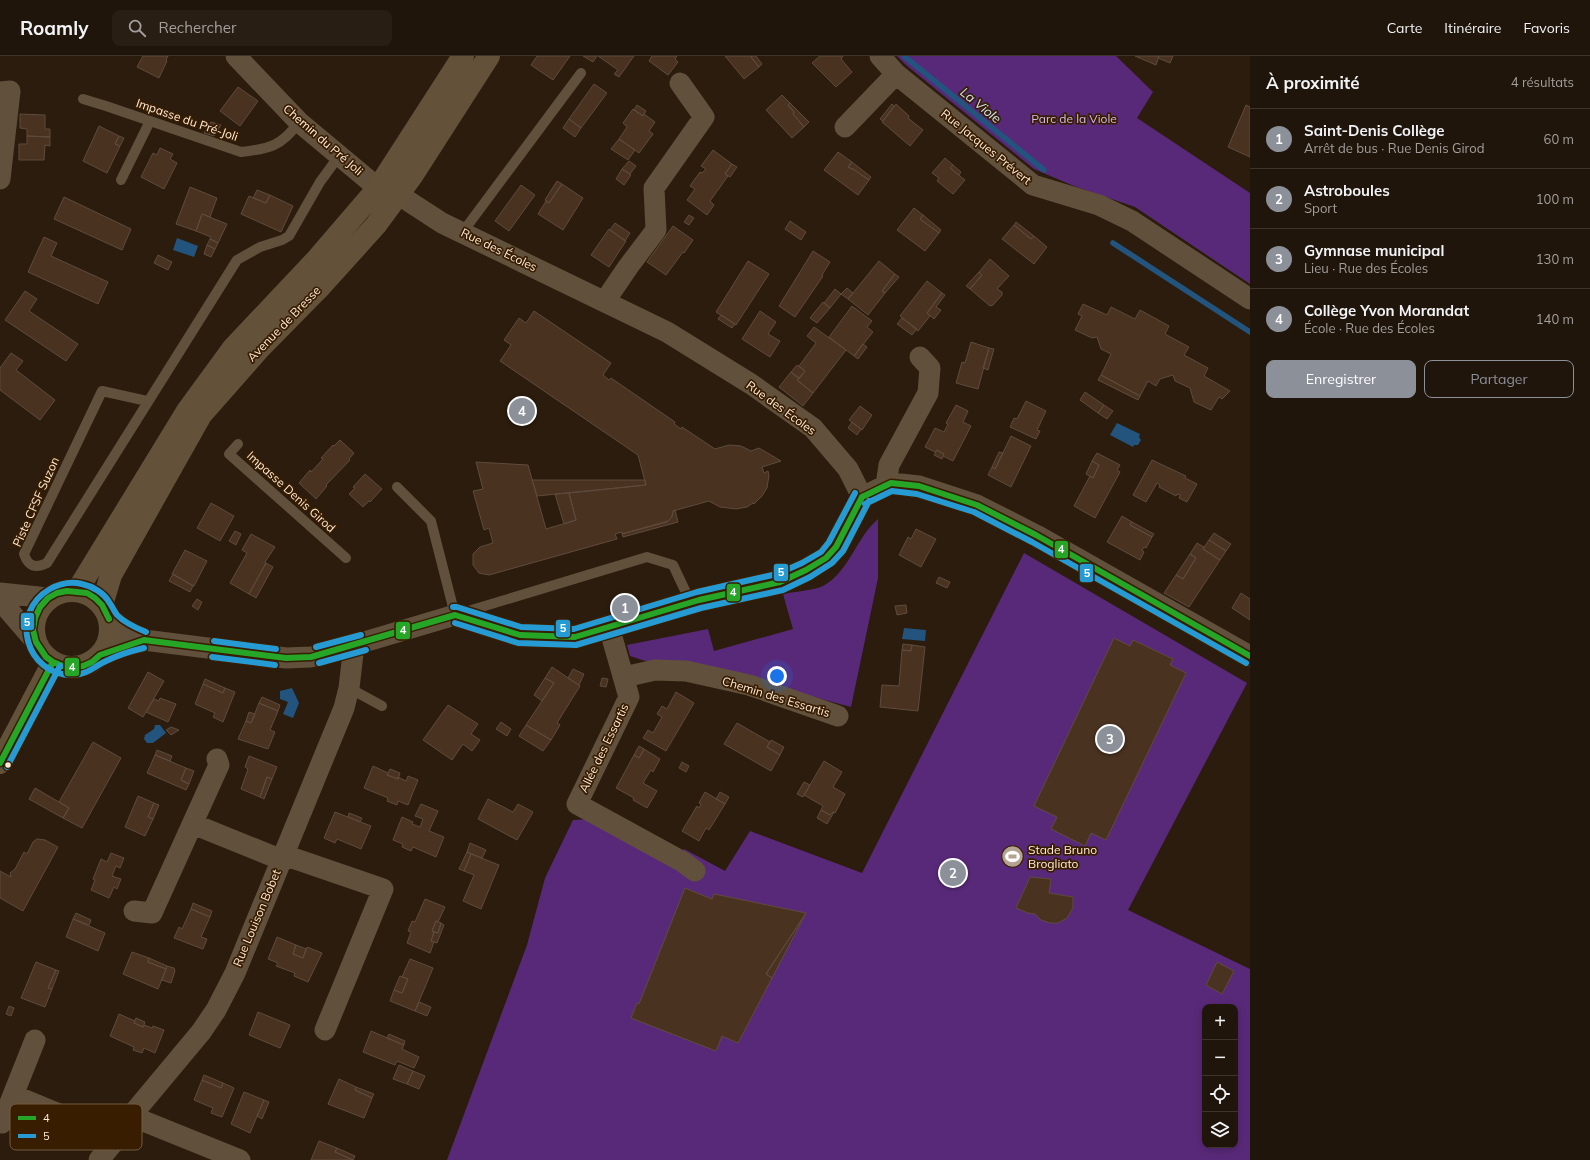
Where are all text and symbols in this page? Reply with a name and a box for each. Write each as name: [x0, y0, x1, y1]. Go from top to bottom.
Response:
search box: [112, 10, 392, 46]
text: Roamly: [20, 16, 88, 40]
icon: search: [126, 17, 148, 39]
text: Rechercher: [158, 18, 236, 37]
text: Carte: [1387, 19, 1422, 37]
text: Itinéraire: [1444, 19, 1501, 37]
text: Favoris: [1523, 19, 1570, 37]
text: À proximité: [1266, 72, 1360, 93]
text: 4 résultats: [1511, 74, 1574, 90]
water label: La Viole: [957, 84, 1005, 126]
street label: Impasse du Pré-Joli: [134, 95, 240, 144]
street label: Chemin du Pré Joli: [280, 101, 366, 178]
street label: Rue Jacques Prévert: [938, 106, 1034, 188]
park label: Parc de la Viole: [1031, 111, 1117, 126]
text: Saint-Denis Collège: [1304, 121, 1445, 140]
text: 1: [1275, 131, 1283, 147]
text: 60 m: [1544, 131, 1574, 147]
text: Arrêt de bus · Rue Denis Girod: [1304, 140, 1484, 156]
text: Astroboules: [1304, 181, 1390, 200]
text: 2: [1275, 191, 1283, 207]
text: 100 m: [1536, 191, 1574, 207]
text: Sport: [1304, 200, 1337, 216]
street label: Rue des Écoles: [459, 225, 540, 274]
text: Gymnase municipal: [1304, 241, 1444, 260]
text: 3: [1275, 251, 1283, 267]
text: 130 m: [1536, 251, 1574, 267]
text: Lieu · Rue des Écoles: [1304, 260, 1428, 276]
street label: Avenue de Bresse: [244, 283, 323, 365]
text: Collège Yvon Morandat: [1304, 301, 1469, 320]
text: 4: [1275, 311, 1283, 327]
text: 140 m: [1536, 311, 1574, 327]
text: École · Rue des Écoles: [1304, 320, 1435, 336]
button: Enregistrer: [1266, 360, 1416, 398]
button: Partager: [1424, 360, 1574, 398]
street label: Rue des Écoles: [743, 377, 819, 438]
pin: 4: [509, 396, 535, 426]
street label: Impasse Denis Girod: [244, 448, 339, 535]
street label: Piste CFSF Suzon: [9, 455, 62, 549]
line badge: 4: [1054, 540, 1069, 559]
text: 4: [1058, 542, 1065, 556]
line badge: 5: [773, 563, 789, 582]
line badge: 5: [1079, 563, 1094, 583]
text: 5: [778, 565, 785, 579]
text: 5: [1084, 566, 1091, 580]
line badge: 4: [726, 583, 741, 602]
text: 4: [730, 585, 737, 599]
pin: 1: [612, 593, 638, 623]
line badge: 5: [20, 612, 35, 631]
text: 5: [24, 615, 31, 629]
line badge: 5: [555, 619, 571, 638]
line badge: 4: [395, 621, 411, 640]
text: 5: [560, 621, 567, 635]
text: 4: [400, 623, 407, 637]
line badge: 4: [64, 657, 80, 677]
text: 4: [69, 660, 76, 674]
your location: [767, 666, 787, 686]
street label: Chemin des Essartis: [720, 673, 832, 720]
street label: Allée des Essartis: [575, 701, 632, 795]
pin: 3: [1097, 724, 1123, 754]
unlabelled marker: [3, 760, 13, 770]
place label: Stade Bruno Brogliato: [1028, 842, 1097, 871]
sports icon: Stade Bruno Brogliato: [1000, 844, 1026, 870]
pin: 2: [940, 858, 966, 888]
street label: Rue Louison Bobet: [229, 867, 284, 969]
map controls: [1202, 1004, 1238, 1148]
button: +: [1202, 1004, 1238, 1040]
button: −: [1202, 1040, 1238, 1076]
button: locate: [1202, 1076, 1238, 1112]
legend: [10, 1104, 142, 1150]
text: 4: [43, 1111, 50, 1125]
button: layers: [1202, 1112, 1238, 1148]
text: 5: [43, 1129, 50, 1143]

